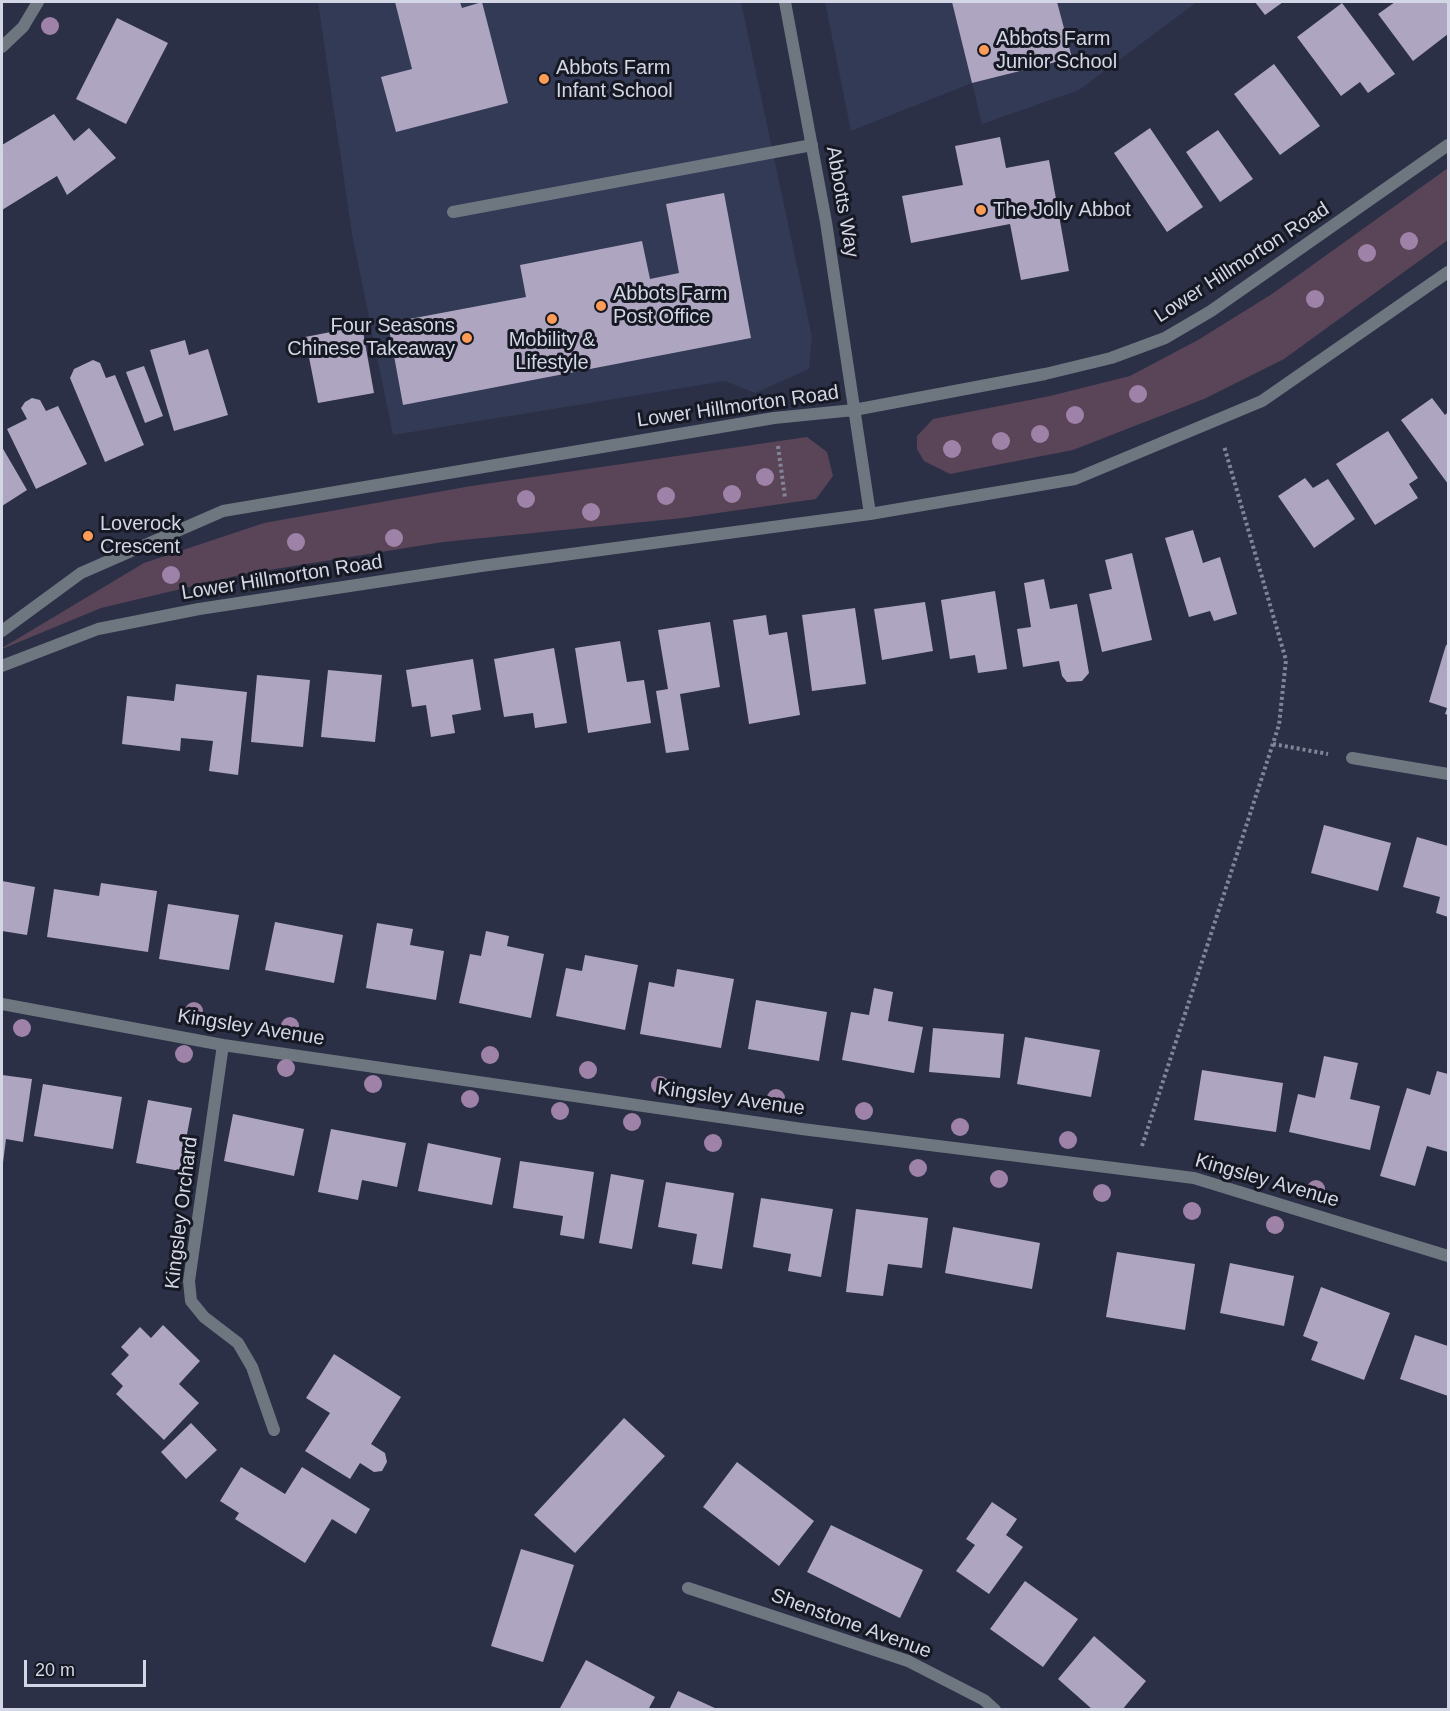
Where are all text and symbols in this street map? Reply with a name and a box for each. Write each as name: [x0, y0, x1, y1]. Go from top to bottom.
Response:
place label: Abbots Farm Junior School: [996, 27, 1117, 74]
marker: Abbots Farm Junior School: [977, 43, 991, 57]
place label: Abbots Farm Infant School: [556, 56, 673, 103]
marker: Abbots Farm Infant School: [537, 72, 551, 86]
street label: Abbotts Way: [820, 144, 864, 260]
place label: The Jolly Abbot: [993, 198, 1131, 222]
street label: Lower Hillmorton Road: [1150, 198, 1334, 328]
marker: The Jolly Abbot: [974, 203, 988, 217]
place label: Abbots Farm Post Office: [613, 282, 727, 329]
marker: Abbots Farm Post Office: [594, 299, 608, 313]
marker: Mobility & Lifestyle: [545, 312, 559, 326]
place label: Four Seasons Chinese Takeaway: [287, 314, 455, 361]
place label: Mobility & Lifestyle: [509, 328, 595, 375]
marker: Four Seasons Chinese Takeaway: [460, 331, 474, 345]
street label: Lower Hillmorton Road: [636, 381, 840, 433]
place label: Loverock Crescent: [100, 512, 181, 559]
marker: Loverock Crescent: [81, 529, 95, 543]
street label: Lower Hillmorton Road: [180, 550, 384, 606]
street label: Kingsley Avenue: [176, 1005, 326, 1051]
street label: Kingsley Avenue: [656, 1077, 806, 1121]
street label: Kingsley Orchard: [161, 1135, 203, 1291]
street label: Kingsley Avenue: [1192, 1149, 1342, 1213]
street label: Shenstone Avenue: [768, 1584, 934, 1664]
scale bar: [27, 1648, 148, 1686]
text: 20 m: [35, 1660, 75, 1680]

